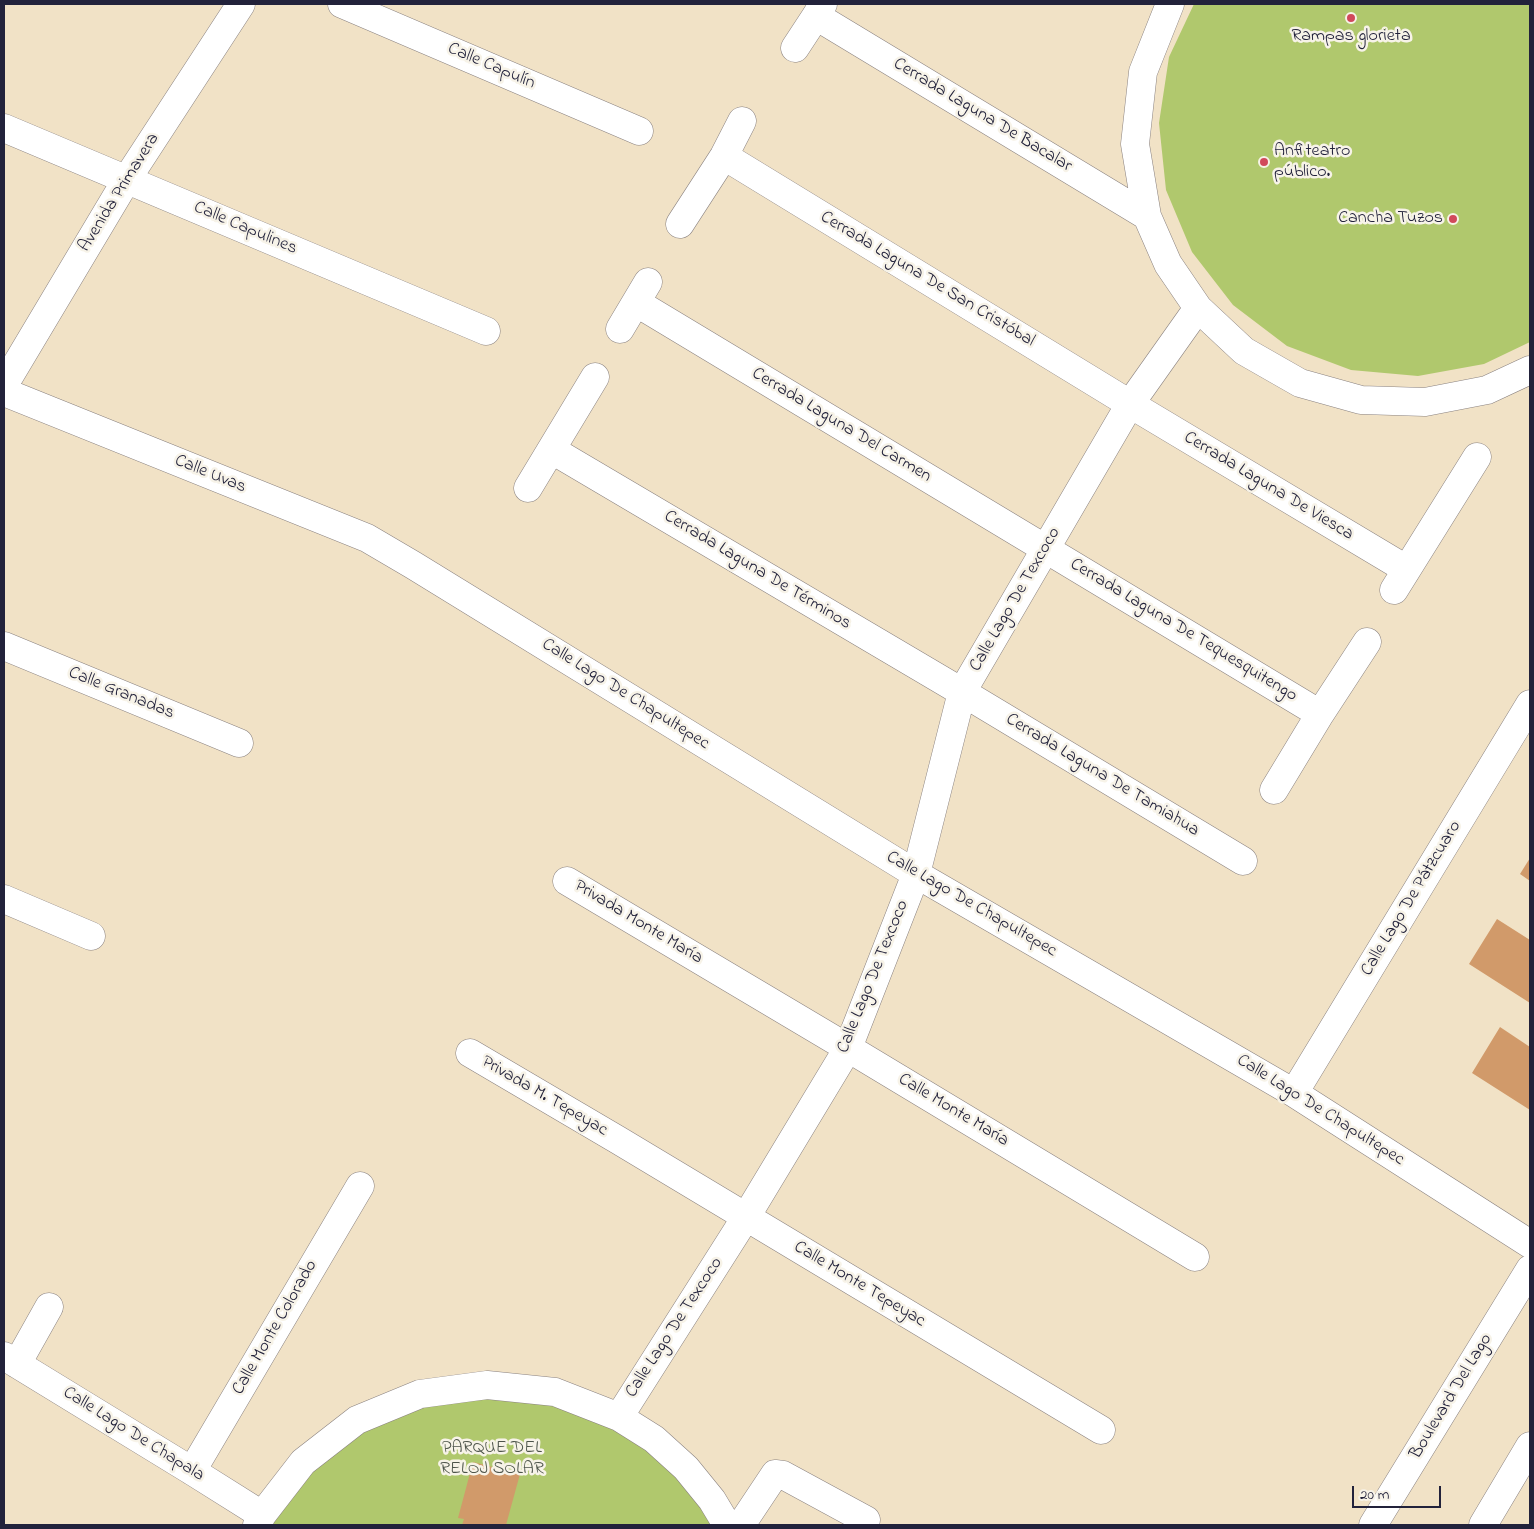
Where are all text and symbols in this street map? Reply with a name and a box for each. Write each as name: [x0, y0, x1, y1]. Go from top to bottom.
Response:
marker: Rampas glorieta: [1345, 12, 1357, 24]
place label: Rampas glorieta: [1291, 26, 1411, 48]
street label: Calle Capulín: [444, 39, 538, 95]
street label: Cerrada Laguna De Bacalar: [889, 54, 1075, 178]
street label: Avenida Primavera: [75, 130, 165, 256]
place label: Anfiteatro público.: [1274, 141, 1350, 183]
marker: Anfiteatro público.: [1258, 156, 1270, 168]
street label: Calle Capulines: [190, 198, 300, 260]
street label: Cerrada Laguna De San Cristóbal: [816, 207, 1038, 353]
place label: Cancha Tuzos: [1338, 208, 1443, 230]
marker: Cancha Tuzos: [1447, 213, 1459, 225]
street label: Cerrada Laguna Del Carmen: [747, 364, 935, 488]
street label: Cerrada Laguna De Viesca: [1179, 428, 1357, 546]
street label: Calle Uvas: [171, 451, 249, 499]
street label: Cerrada Laguna De Términos: [659, 506, 855, 636]
street label: Calle Lago De Texcoco: [966, 524, 1066, 676]
street label: Cerrada Laguna De Tequesquitengo: [1065, 554, 1301, 708]
street label: Calle Lago De Chapultepec: [537, 635, 713, 755]
street label: Calle Granadas: [65, 663, 177, 725]
street label: Cerrada Laguna De Tamiahua: [1001, 710, 1203, 842]
street label: Calle Lago De Pátzcuaro: [1357, 817, 1467, 981]
street label: Calle Lago De Chapultepec: [882, 847, 1060, 963]
street label: Privada Monte María: [570, 876, 706, 970]
street label: Calle Lago De Texcoco: [833, 897, 915, 1057]
street label: Calle Lago De Chapultepec: [1232, 1051, 1408, 1171]
street label: Privada M. Tepeyac: [477, 1052, 611, 1142]
street label: Calle Monte María: [894, 1070, 1012, 1152]
street label: Calle Monte Tepeyac: [789, 1237, 929, 1333]
street label: Calle Lago De Texcoco: [622, 1254, 728, 1402]
street label: Calle Monte Colorado: [229, 1257, 323, 1399]
street label: Boulevard Del Lago: [1406, 1330, 1498, 1464]
street label: Calle Lago De Chapala: [58, 1383, 208, 1487]
park label: PARQUE DEL RELOJ SOLAR: [440, 1438, 544, 1480]
scale bar: [1354, 1476, 1443, 1508]
text: 20 m: [1360, 1484, 1389, 1506]

